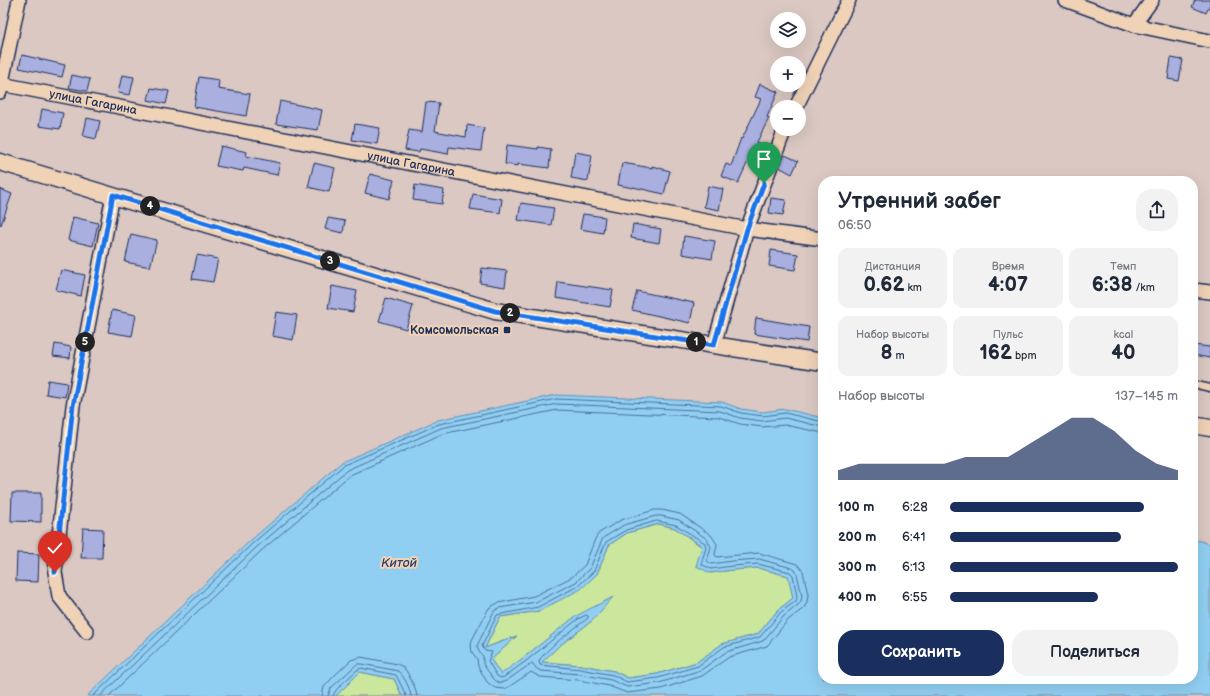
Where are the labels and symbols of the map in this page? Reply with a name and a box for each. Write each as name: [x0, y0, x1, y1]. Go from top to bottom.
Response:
street label: улица Гагарина: [48, 86, 138, 118]
pin: [747, 142, 781, 183]
street label: улица Гагарина: [366, 148, 456, 180]
pin: 4: [140, 196, 160, 216]
pin: 3: [320, 251, 340, 271]
pin: 2: [500, 303, 520, 323]
place label: Комсомольская: [410, 323, 499, 338]
marker: Комсомольская: [502, 325, 512, 335]
pin: 5: [75, 332, 95, 352]
pin: 1: [686, 332, 706, 352]
pin: [38, 531, 72, 572]
water label: Китой: [381, 555, 418, 571]

